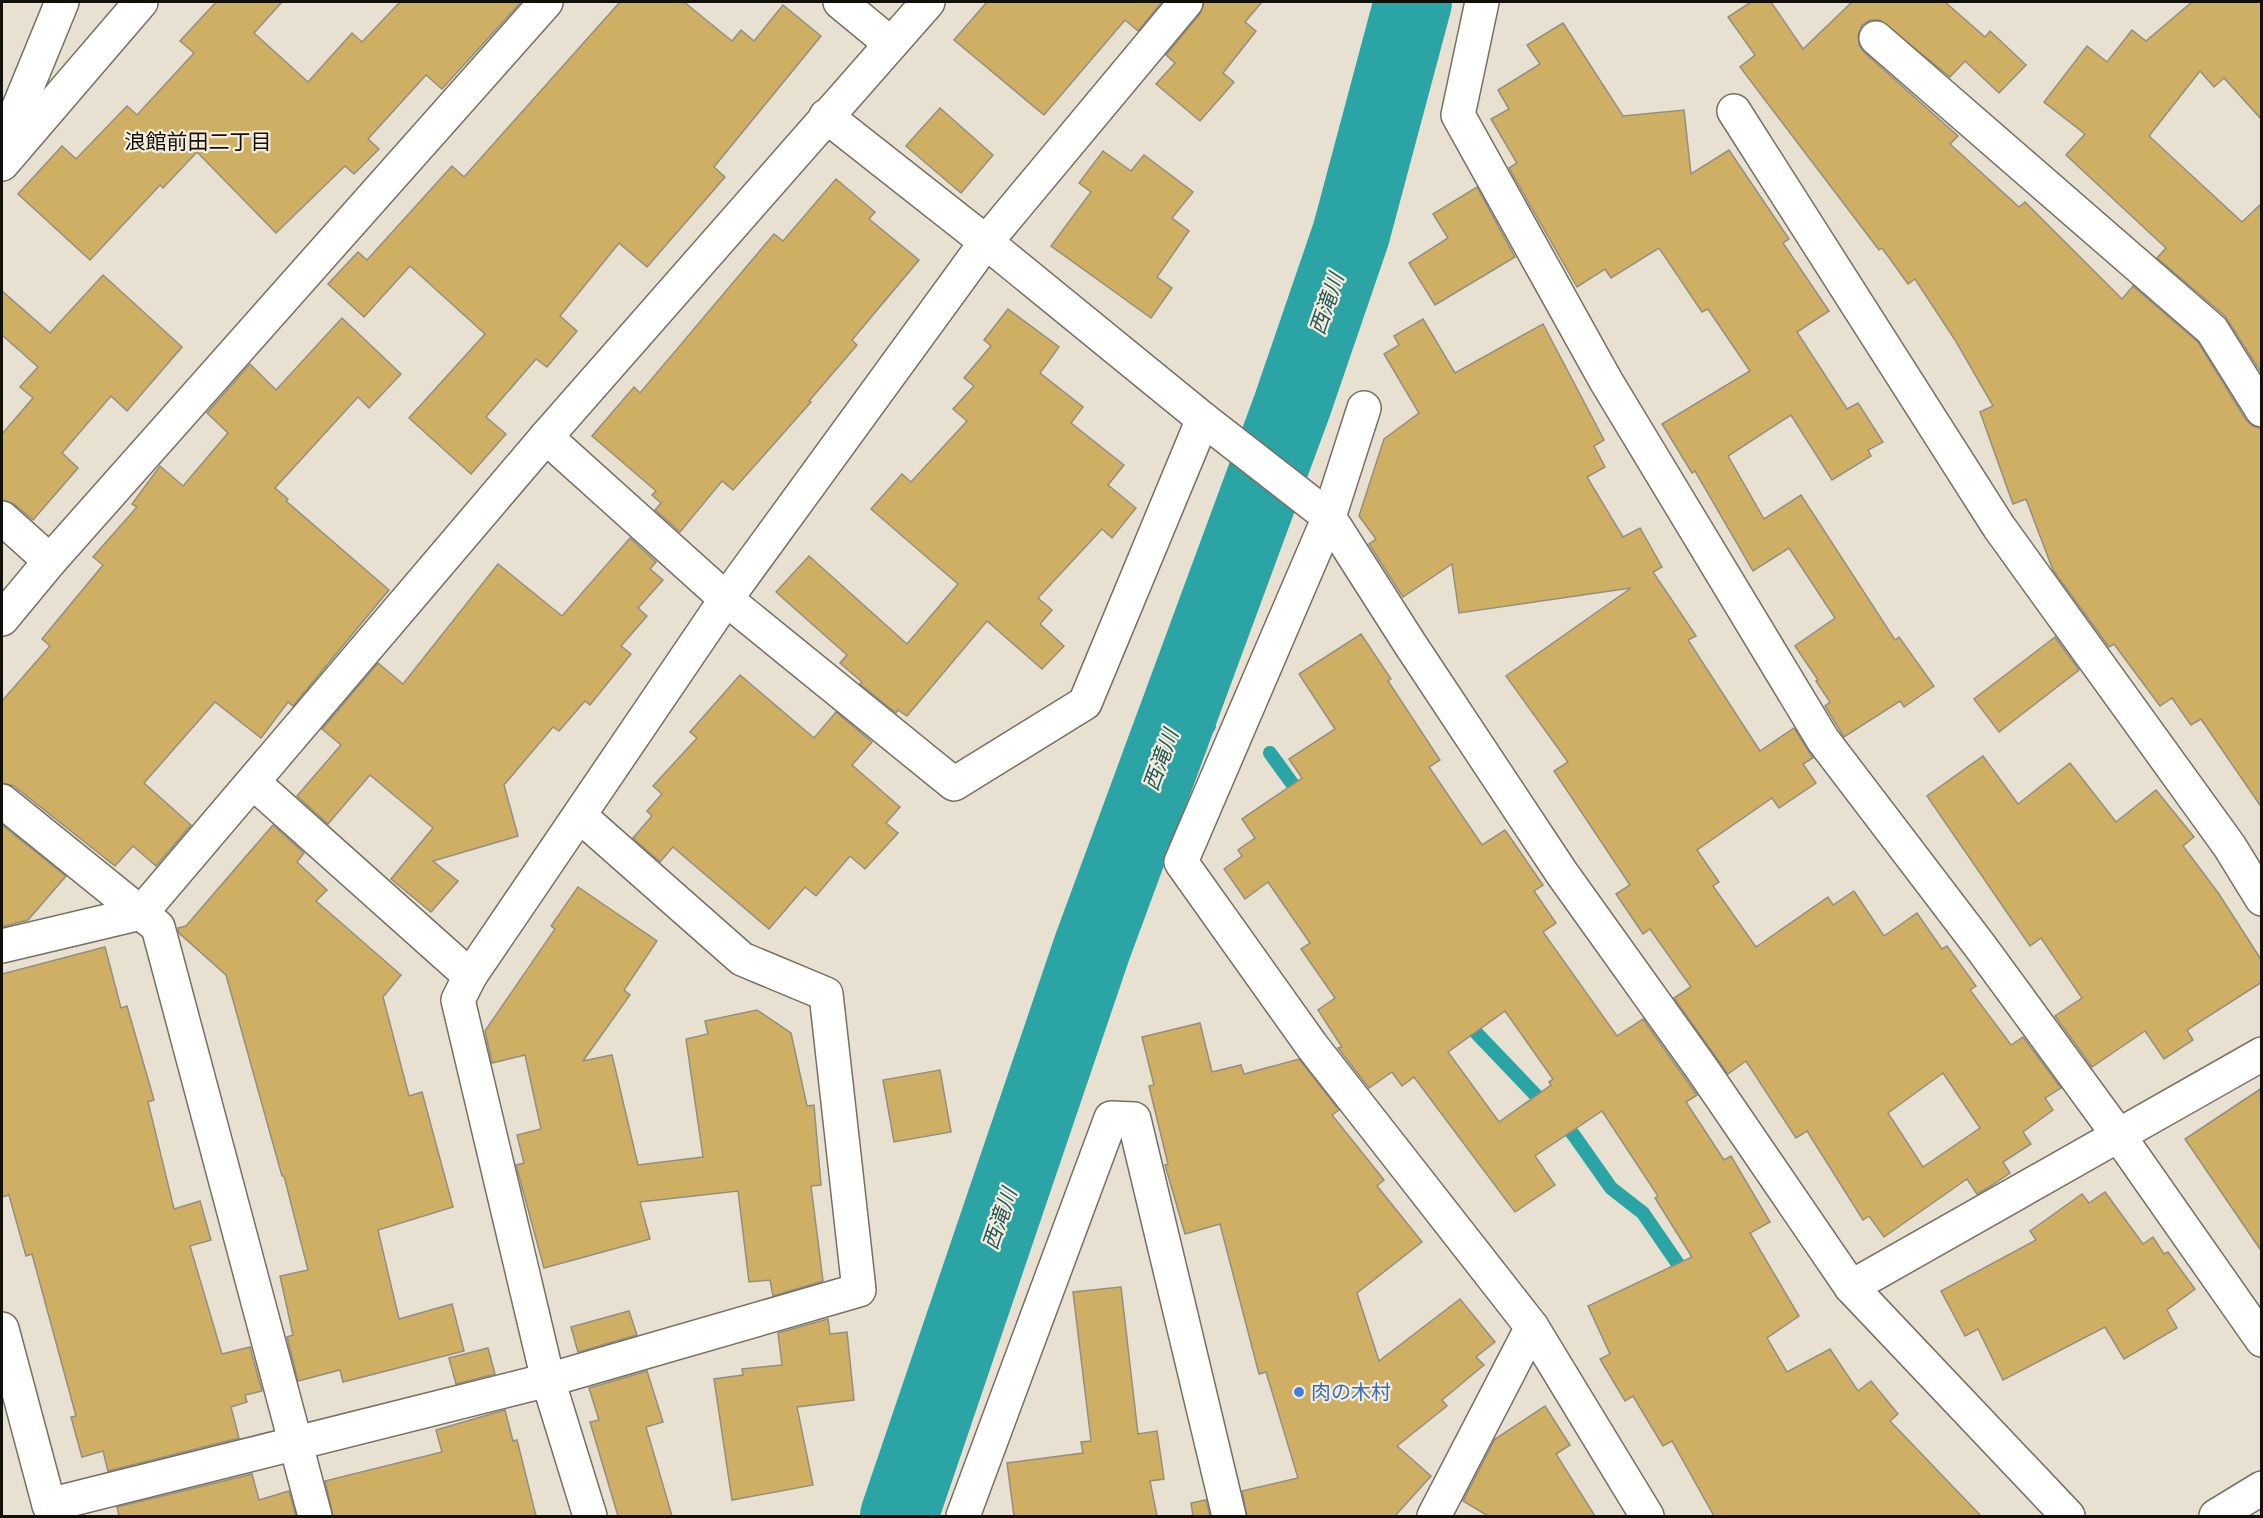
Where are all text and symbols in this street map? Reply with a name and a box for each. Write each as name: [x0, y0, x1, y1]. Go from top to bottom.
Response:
district label: 浪館前田二丁目: [125, 127, 272, 156]
water label: 西滝川: [1303, 267, 1351, 338]
water label: 西滝川: [1136, 723, 1186, 794]
water label: 西滝川: [976, 1182, 1024, 1253]
place label: 肉の木村: [1311, 1378, 1391, 1405]
marker: 肉の木村: [1292, 1385, 1306, 1399]

